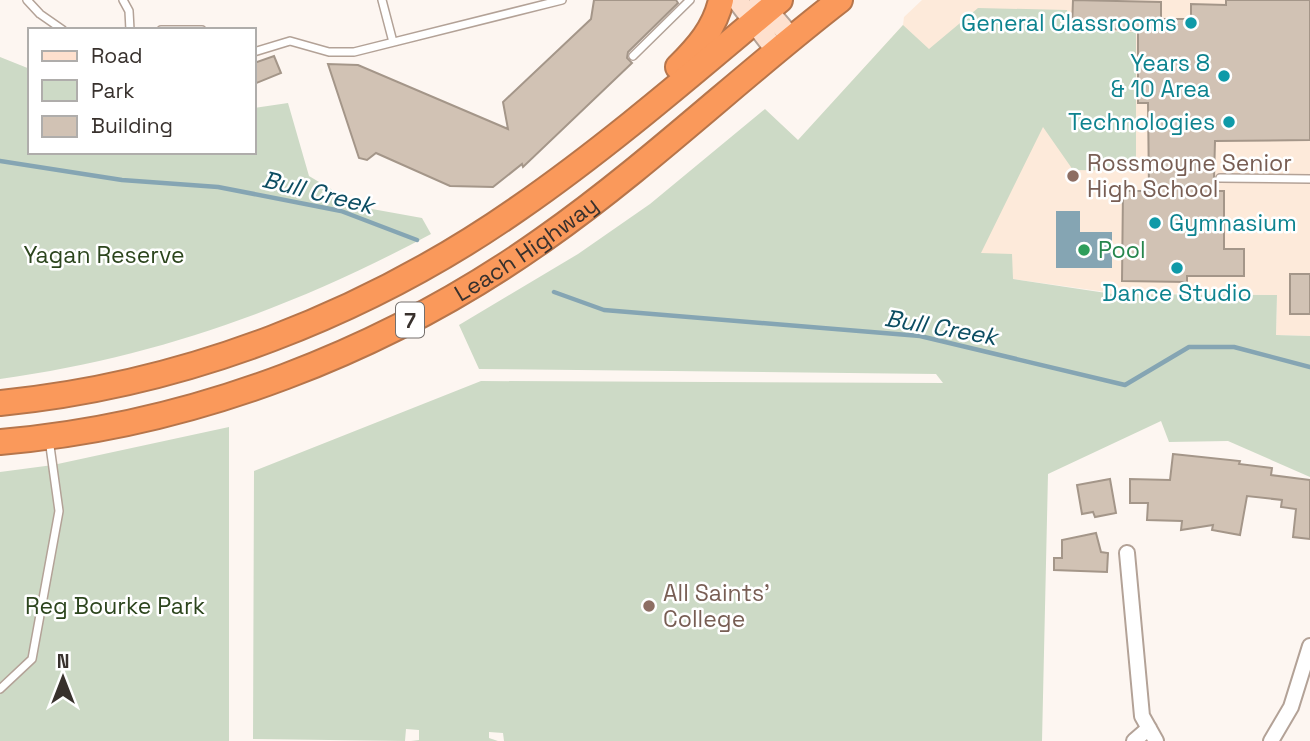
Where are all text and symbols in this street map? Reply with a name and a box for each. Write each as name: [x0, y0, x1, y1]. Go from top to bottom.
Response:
place label: General Classrooms: [961, 8, 1177, 38]
marker: General Classrooms: [1183, 15, 1199, 31]
legend: [28, 28, 256, 154]
text: Road: [91, 42, 143, 69]
place label: Years 8 & 10 Area: [1111, 48, 1210, 104]
marker: Years 8 & 10 Area: [1216, 68, 1232, 84]
text: Park: [91, 77, 135, 104]
place label: Technologies: [1068, 107, 1215, 137]
text: Building: [91, 112, 173, 139]
marker: Technologies: [1221, 114, 1237, 130]
place label: Rossmoyne Senior High School: [1087, 148, 1292, 204]
water label: Bull Creek: [259, 163, 380, 222]
marker: Rossmoyne Senior High School: [1065, 168, 1081, 184]
street label: Leach Highway: [449, 189, 604, 308]
place label: Gymnasium: [1169, 208, 1297, 238]
marker: Gymnasium: [1147, 215, 1163, 231]
place label: Pool: [1098, 235, 1146, 265]
park label: Yagan Reserve: [23, 240, 185, 270]
marker: Pool: [1076, 242, 1092, 258]
marker: Dance Studio: [1169, 260, 1185, 276]
place label: Dance Studio: [1102, 278, 1252, 308]
road number: 7: [396, 302, 424, 338]
water label: Bull Creek: [882, 302, 1003, 353]
place label: All Saints’ College: [663, 578, 770, 634]
park label: Reg Bourke Park: [25, 591, 205, 621]
marker: All Saints’ College: [641, 598, 657, 614]
north arrow: [28, 643, 98, 713]
text: N: [57, 649, 69, 674]

